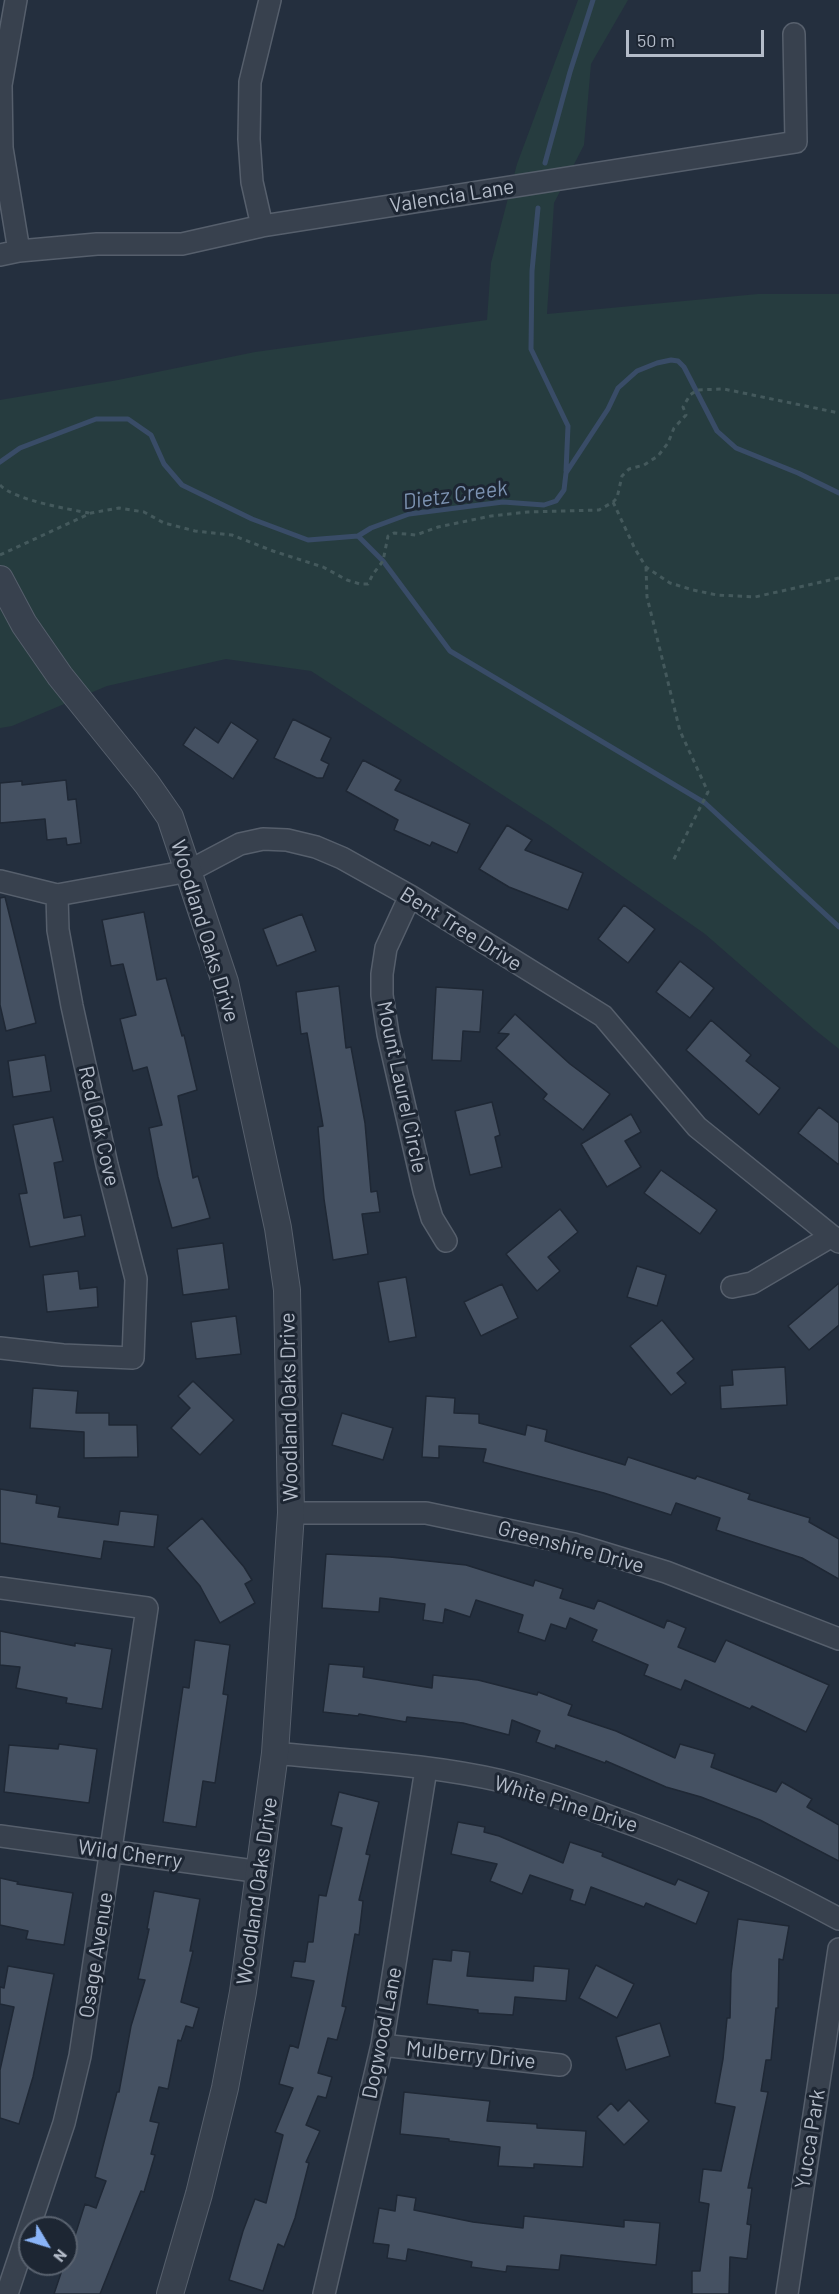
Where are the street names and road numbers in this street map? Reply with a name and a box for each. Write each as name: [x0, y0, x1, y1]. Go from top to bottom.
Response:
street label: Valencia Lane: [388, 174, 516, 218]
street label: Woodland Oaks Drive: [165, 837, 245, 1025]
street label: Bent Tree Drive: [395, 881, 527, 977]
street label: Mount Laurel Circle: [371, 999, 433, 1175]
street label: Red Oak Cove: [73, 1063, 125, 1189]
street label: Woodland Oaks Drive: [275, 1312, 303, 1502]
street label: Greenshire Drive: [495, 1515, 647, 1579]
street label: White Pine Drive: [491, 1770, 641, 1838]
street label: Woodland Oaks Drive: [231, 1795, 283, 1987]
street label: Wild Cherry: [76, 1834, 184, 1874]
street label: Osage Avenue: [74, 1890, 118, 2020]
street label: Dogwood Lane: [357, 1965, 407, 2101]
street label: Mulberry Drive: [405, 2036, 537, 2074]
street label: Yucca Park: [790, 2087, 830, 2191]

